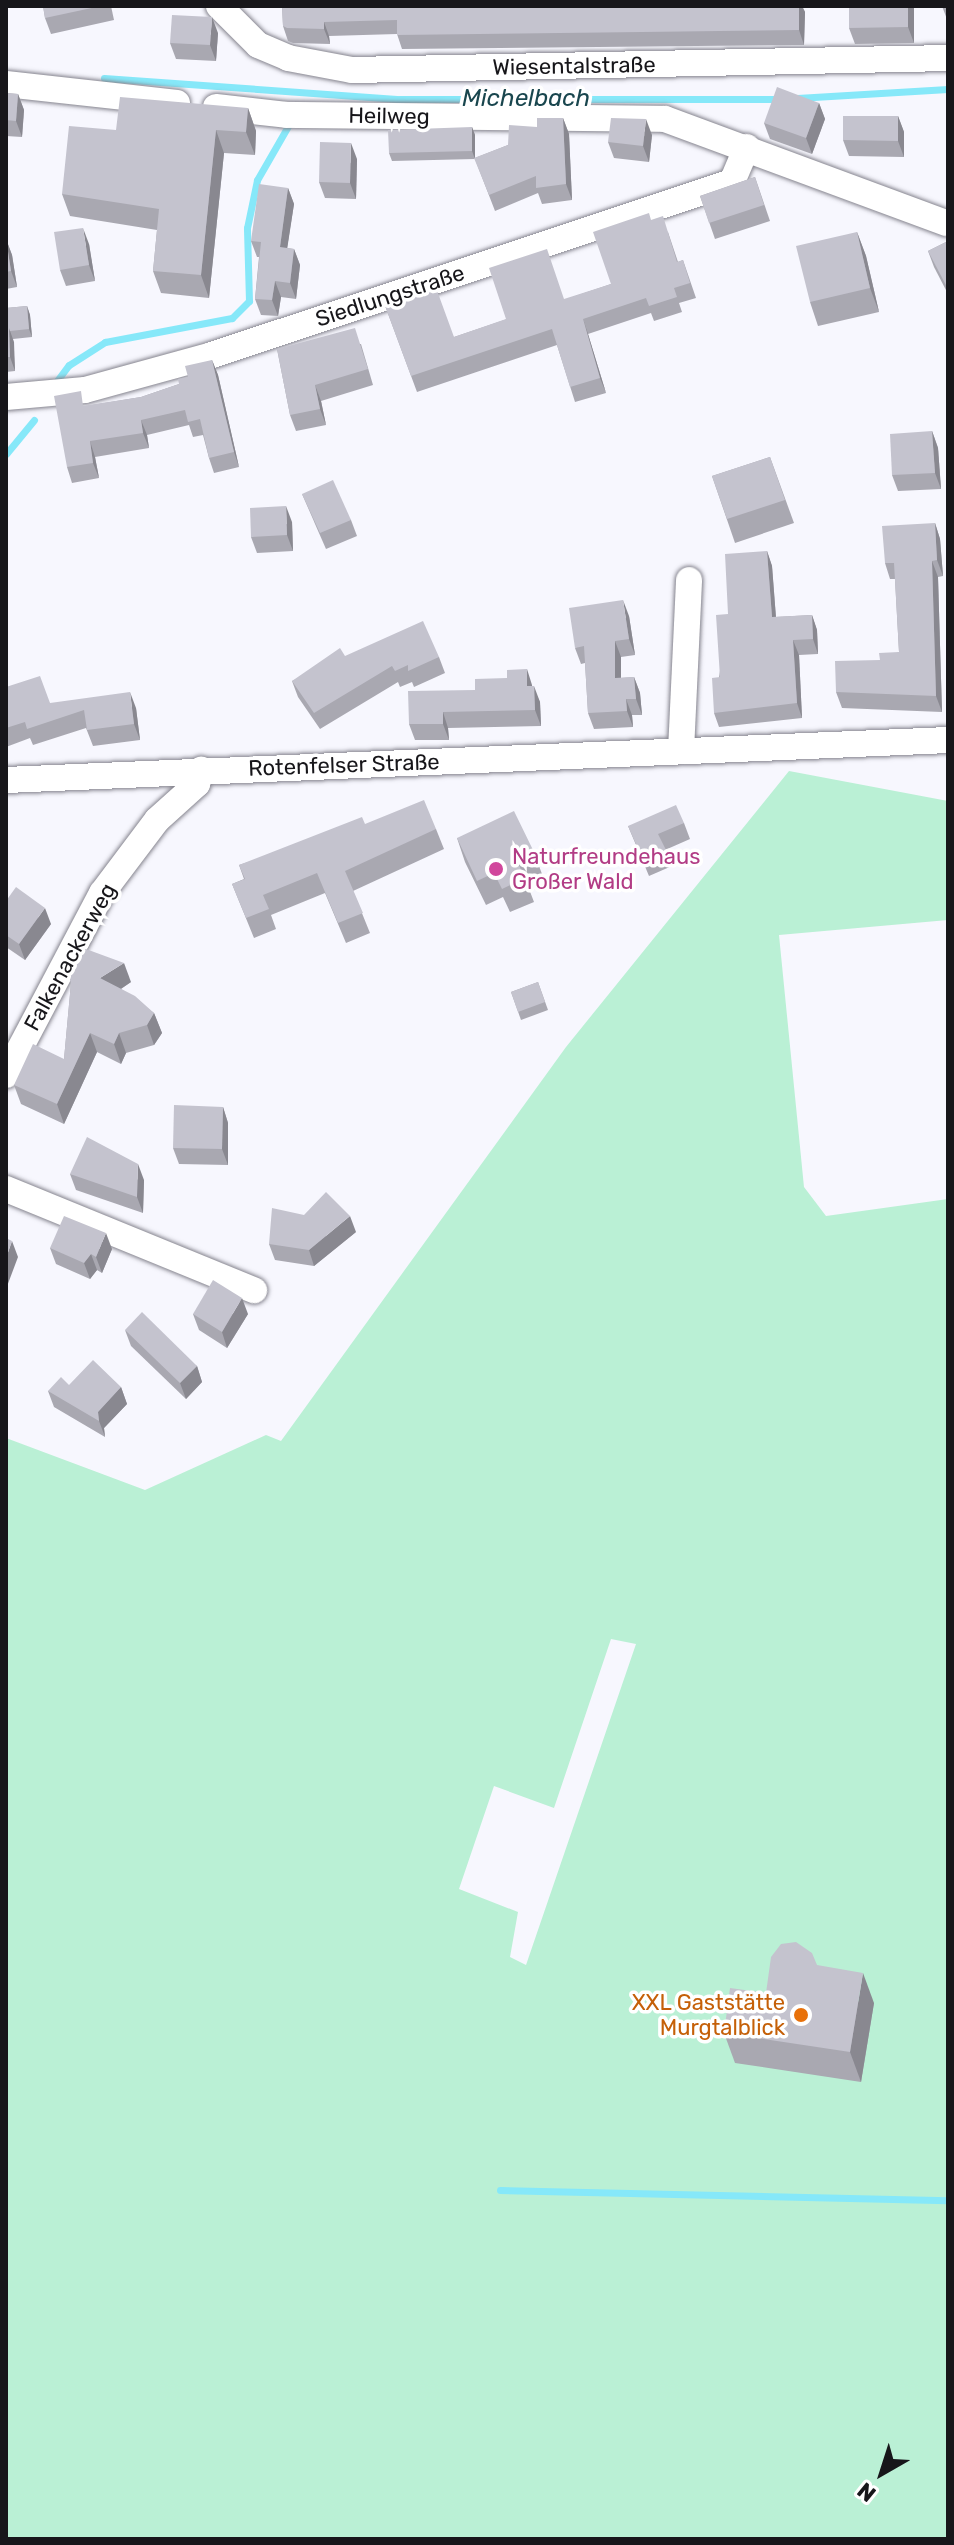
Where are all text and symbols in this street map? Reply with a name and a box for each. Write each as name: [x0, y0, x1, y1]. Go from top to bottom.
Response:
street label: Wiesentalstraße: [492, 51, 656, 81]
water label: Michelbach: [462, 85, 590, 113]
street label: Heilweg: [348, 102, 430, 130]
street label: Siedlungstraße: [312, 260, 468, 332]
street label: Rotenfelser Straße: [248, 748, 440, 782]
place label: Naturfreundehaus Großer Wald: [512, 843, 700, 894]
marker: Naturfreundehaus Großer Wald: [487, 860, 505, 878]
street label: Falkenackerweg: [19, 879, 121, 1035]
place label: XXL Gaststätte Murgtalblick: [631, 1989, 785, 2040]
marker: XXL Gaststätte Murgtalblick: [792, 2006, 810, 2024]
north arrow: [842, 2433, 922, 2513]
text: N: [852, 2477, 881, 2508]

